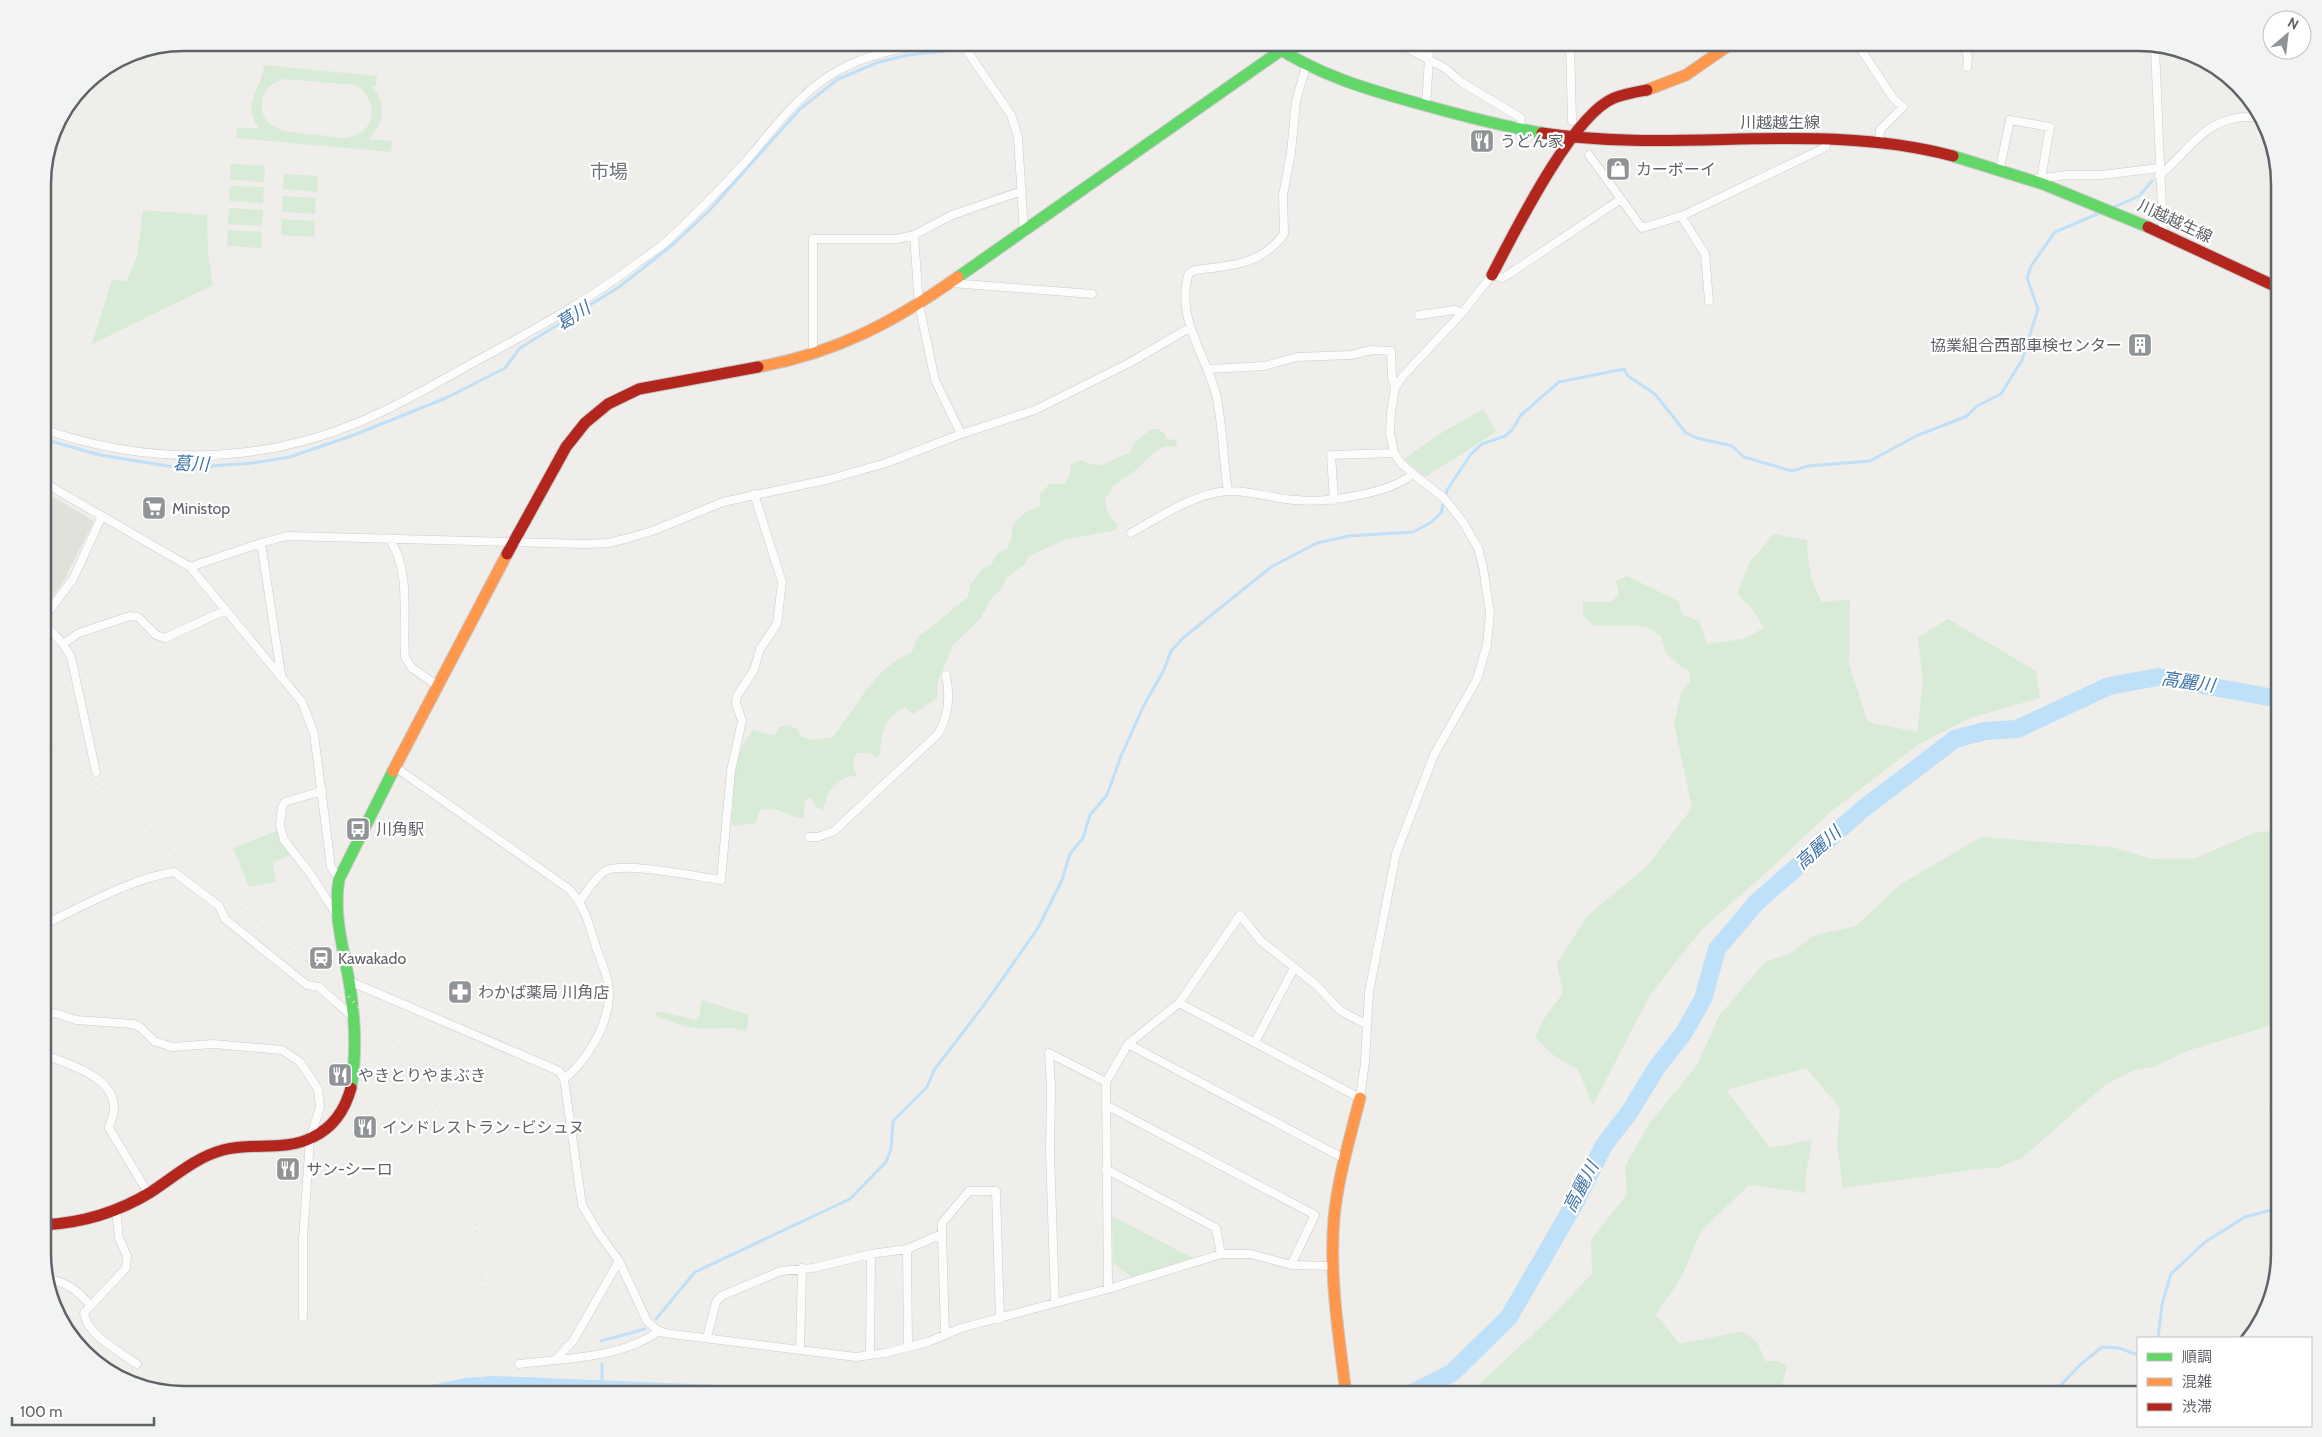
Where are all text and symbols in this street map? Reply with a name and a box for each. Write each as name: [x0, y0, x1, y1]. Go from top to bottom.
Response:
north arrow: [2262, 10, 2312, 60]
text: N: [2285, 13, 2302, 34]
street label: 川越越生線: [1740, 113, 1820, 132]
restaurant icon: うどん家: [1469, 128, 1495, 154]
place label: うどん家: [1500, 132, 1564, 151]
shop icon: カーボーイ: [1605, 156, 1631, 182]
district label: 市場: [590, 160, 628, 183]
place label: カーボーイ: [1636, 160, 1716, 179]
street label: 川越越生線: [2135, 195, 2215, 247]
water label: 葛川: [552, 296, 596, 335]
building icon: 協業組合西部車検センター: [2127, 332, 2153, 358]
place label: 協業組合西部車検センター: [1930, 336, 2122, 355]
water label: 葛川: [173, 452, 211, 476]
supermarket icon: Ministop: [141, 495, 167, 521]
place label: Ministop: [172, 499, 230, 518]
water label: 高麗川: [2160, 667, 2218, 697]
bus stop icon: 川角駅: [345, 816, 371, 842]
place label: 川角駅: [376, 820, 424, 839]
water label: 高麗川: [1791, 820, 1847, 874]
station icon: Kawakado: [308, 945, 334, 971]
place label: Kawakado: [338, 949, 406, 968]
pharmacy icon: わかば薬局 川角店: [447, 979, 473, 1005]
place label: わかば薬局 川角店: [478, 983, 610, 1002]
restaurant icon: やきとりやまぶき: [327, 1062, 353, 1088]
place label: やきとりやまぶき: [358, 1066, 486, 1085]
restaurant icon: インドレストラン -ビシュヌ: [352, 1114, 378, 1140]
place label: インドレストラン -ビシュヌ: [382, 1118, 584, 1137]
restaurant icon: サン-シーロ: [275, 1156, 301, 1182]
water label: 高麗川: [1559, 1156, 1604, 1216]
place label: サン-シーロ: [306, 1160, 393, 1179]
legend: [2137, 1337, 2312, 1427]
text: 順調: [2182, 1348, 2212, 1366]
text: 混雑: [2182, 1373, 2212, 1391]
scale bar: [12, 1394, 155, 1426]
text: 渋滞: [2182, 1398, 2212, 1416]
text: 100 m: [20, 1403, 62, 1421]

